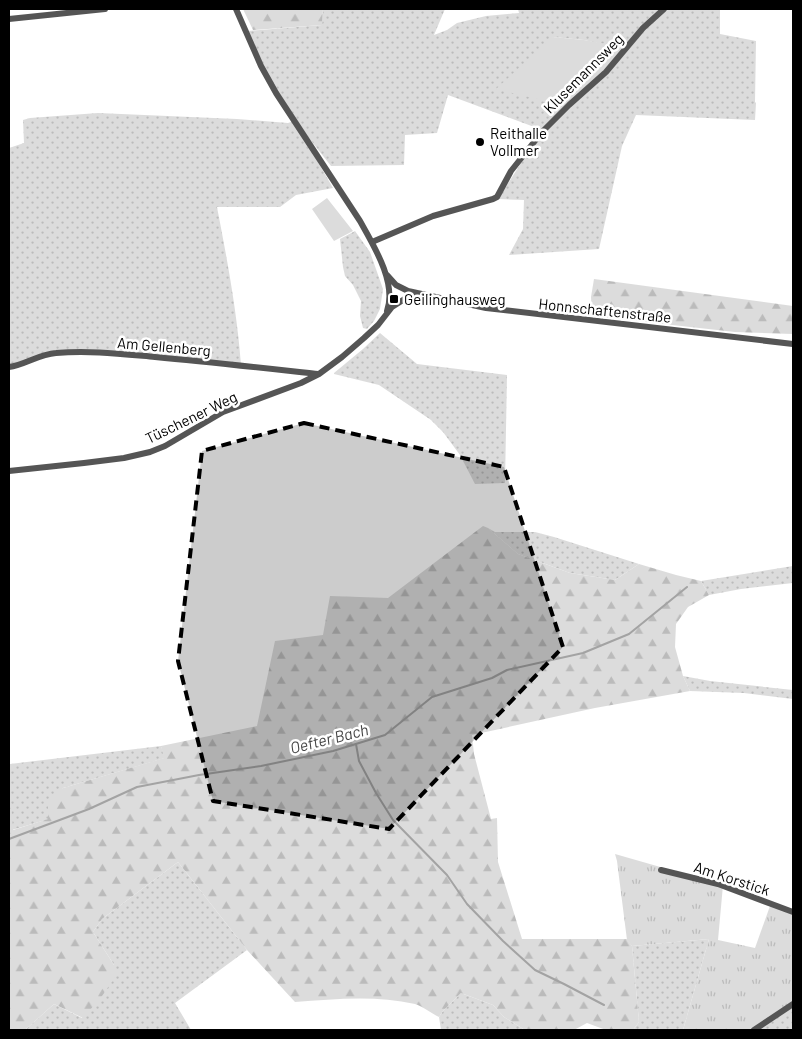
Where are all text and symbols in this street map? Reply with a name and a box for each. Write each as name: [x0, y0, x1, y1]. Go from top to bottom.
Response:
street label: Klusemannsweg: [539, 29, 627, 117]
place label: Reithalle Vollmer: [490, 124, 547, 159]
marker: Reithalle Vollmer: [474, 136, 486, 148]
place label: Geilinghausweg: [404, 290, 506, 308]
marker: Geilinghausweg: [388, 293, 400, 305]
street label: Honnschaftenstraße: [538, 294, 672, 326]
street label: Am Gellenberg: [116, 333, 212, 359]
street label: Tüschener Weg: [142, 387, 240, 447]
water label: Oefter Bach: [288, 719, 370, 757]
street label: Am Korstick: [692, 857, 773, 899]

